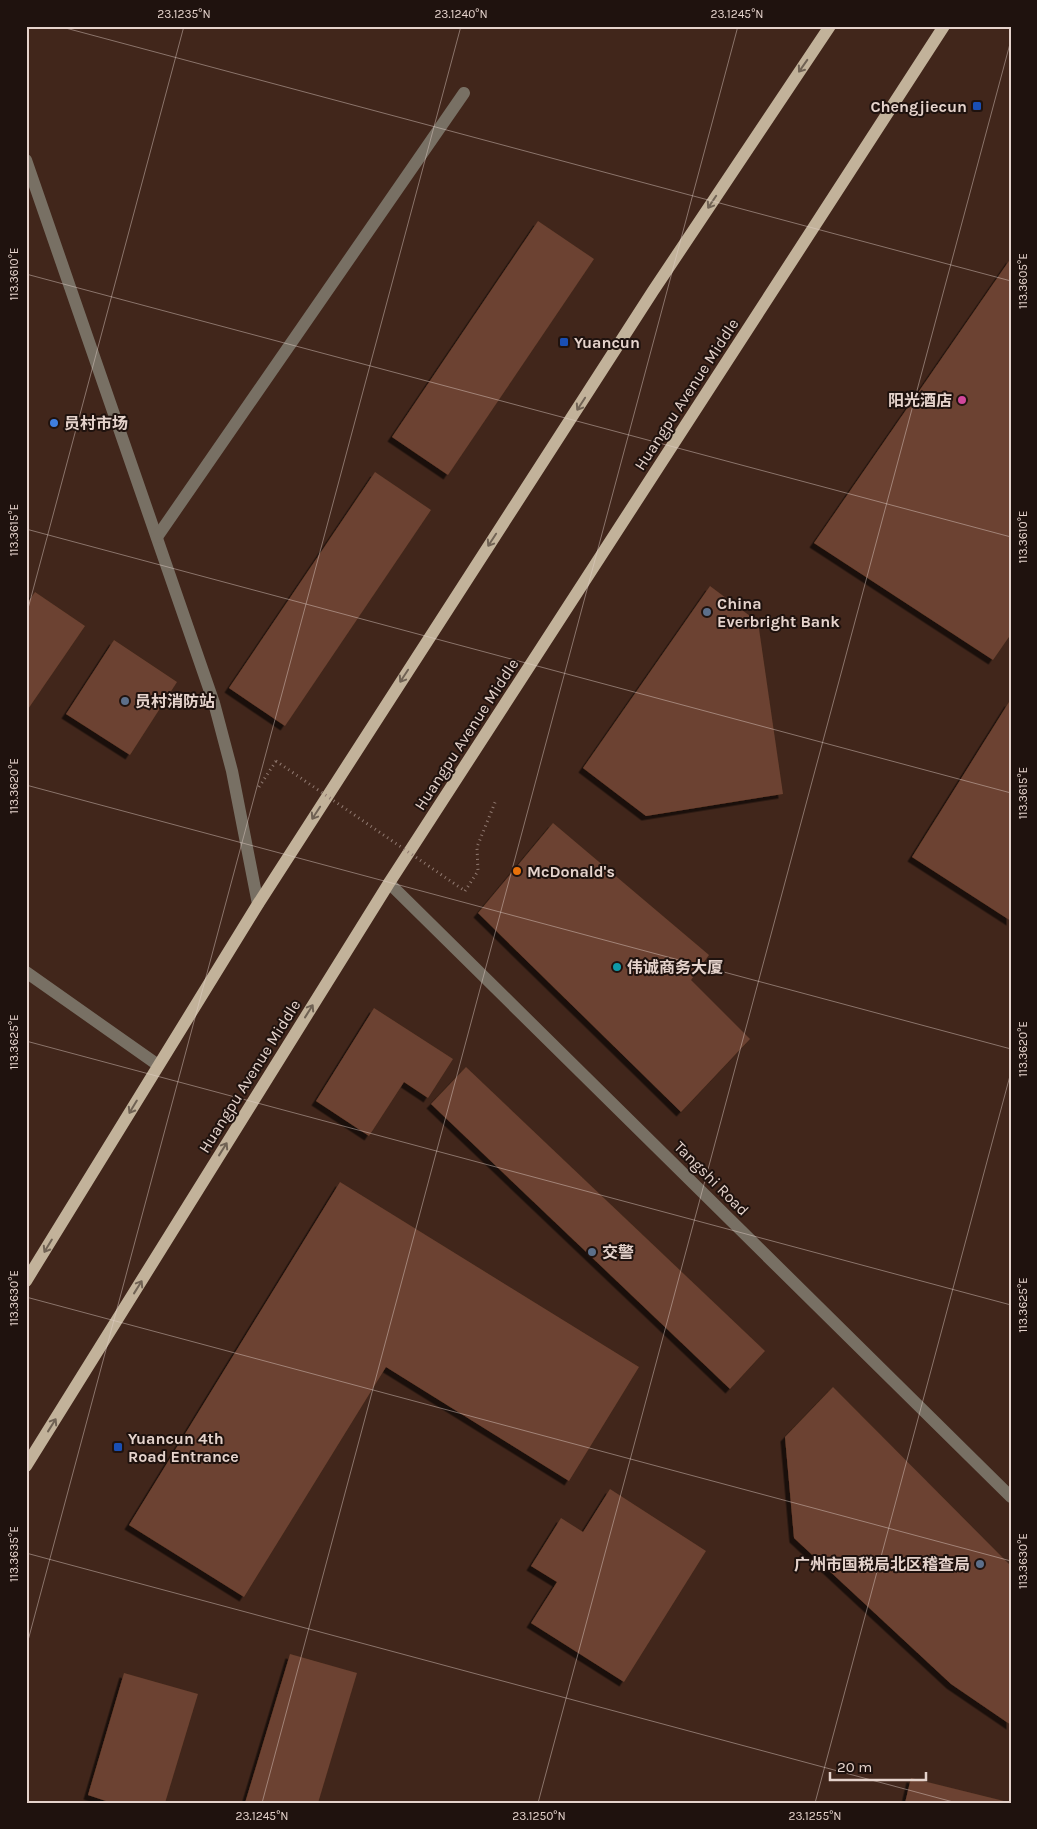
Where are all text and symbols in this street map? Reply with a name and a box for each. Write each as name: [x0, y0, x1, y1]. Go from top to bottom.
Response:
text: 23.1235°N: [157, 7, 211, 21]
text: 23.1240°N: [434, 7, 488, 21]
text: 23.1245°N: [711, 7, 763, 21]
one-way arrow: [798, 59, 808, 73]
place label: Chengjiecun: [870, 97, 967, 116]
marker: Chengjiecun: [971, 100, 983, 112]
one-way arrow: [707, 194, 717, 208]
text: 113.3610°E: [7, 247, 21, 301]
text: 113.3605°E: [1016, 253, 1030, 309]
street label: Huangpu Avenue Middle: [630, 315, 743, 474]
place label: Yuancun: [574, 333, 640, 352]
marker: Yuancun: [558, 336, 570, 348]
place label: 阳光酒店: [888, 391, 952, 410]
marker: 阳光酒店: [956, 394, 968, 406]
one-way arrow: [575, 396, 585, 410]
place label: 员村市场: [64, 414, 128, 433]
marker: 员村市场: [48, 417, 60, 429]
text: 113.3615°E: [7, 504, 21, 556]
text: 113.3610°E: [1016, 510, 1030, 564]
one-way arrow: [487, 533, 498, 547]
place label: China Everbright Bank: [717, 594, 840, 631]
marker: China Everbright Bank: [701, 606, 713, 618]
street label: Huangpu Avenue Middle: [410, 655, 523, 814]
one-way arrow: [399, 669, 409, 683]
place label: 员村消防站: [135, 692, 215, 711]
marker: 员村消防站: [119, 695, 131, 707]
text: 113.3620°E: [7, 758, 21, 814]
text: 113.3615°E: [1016, 767, 1030, 819]
one-way arrow: [311, 806, 321, 820]
place label: McDonald's: [527, 862, 615, 881]
marker: McDonald's: [511, 865, 523, 877]
place label: 伟诚商务大厦: [627, 958, 723, 977]
marker: 伟诚商务大厦: [611, 961, 623, 973]
street label: Huangpu Avenue Middle: [194, 996, 304, 1156]
one-way arrow: [305, 1004, 315, 1018]
text: 113.3625°E: [7, 1014, 21, 1070]
text: 113.3620°E: [1016, 1021, 1030, 1077]
one-way arrow: [127, 1100, 138, 1114]
street label: Tangshi Road: [670, 1137, 753, 1220]
one-way arrow: [219, 1142, 229, 1156]
one-way arrow: [42, 1238, 52, 1252]
place label: 交警: [602, 1243, 634, 1262]
marker: 交警: [586, 1246, 598, 1258]
text: 113.3630°E: [7, 1270, 21, 1326]
text: 113.3625°E: [1016, 1277, 1030, 1333]
one-way arrow: [133, 1280, 143, 1294]
one-way arrow: [47, 1418, 57, 1432]
place label: Yuancun 4th Road Entrance: [128, 1429, 239, 1466]
marker: Yuancun 4th Road Entrance: [112, 1441, 124, 1453]
text: 113.3635°E: [7, 1526, 21, 1582]
text: 113.3630°E: [1016, 1533, 1030, 1589]
place label: 广州市国税局北区稽查局: [794, 1555, 970, 1574]
marker: 广州市国税局北区稽查局: [974, 1558, 986, 1570]
scale bar: [830, 1749, 926, 1781]
text: 20 m: [837, 1758, 872, 1776]
text: 23.1245°N: [236, 1809, 288, 1823]
text: 23.1250°N: [512, 1809, 566, 1823]
text: 23.1255°N: [789, 1809, 841, 1823]

